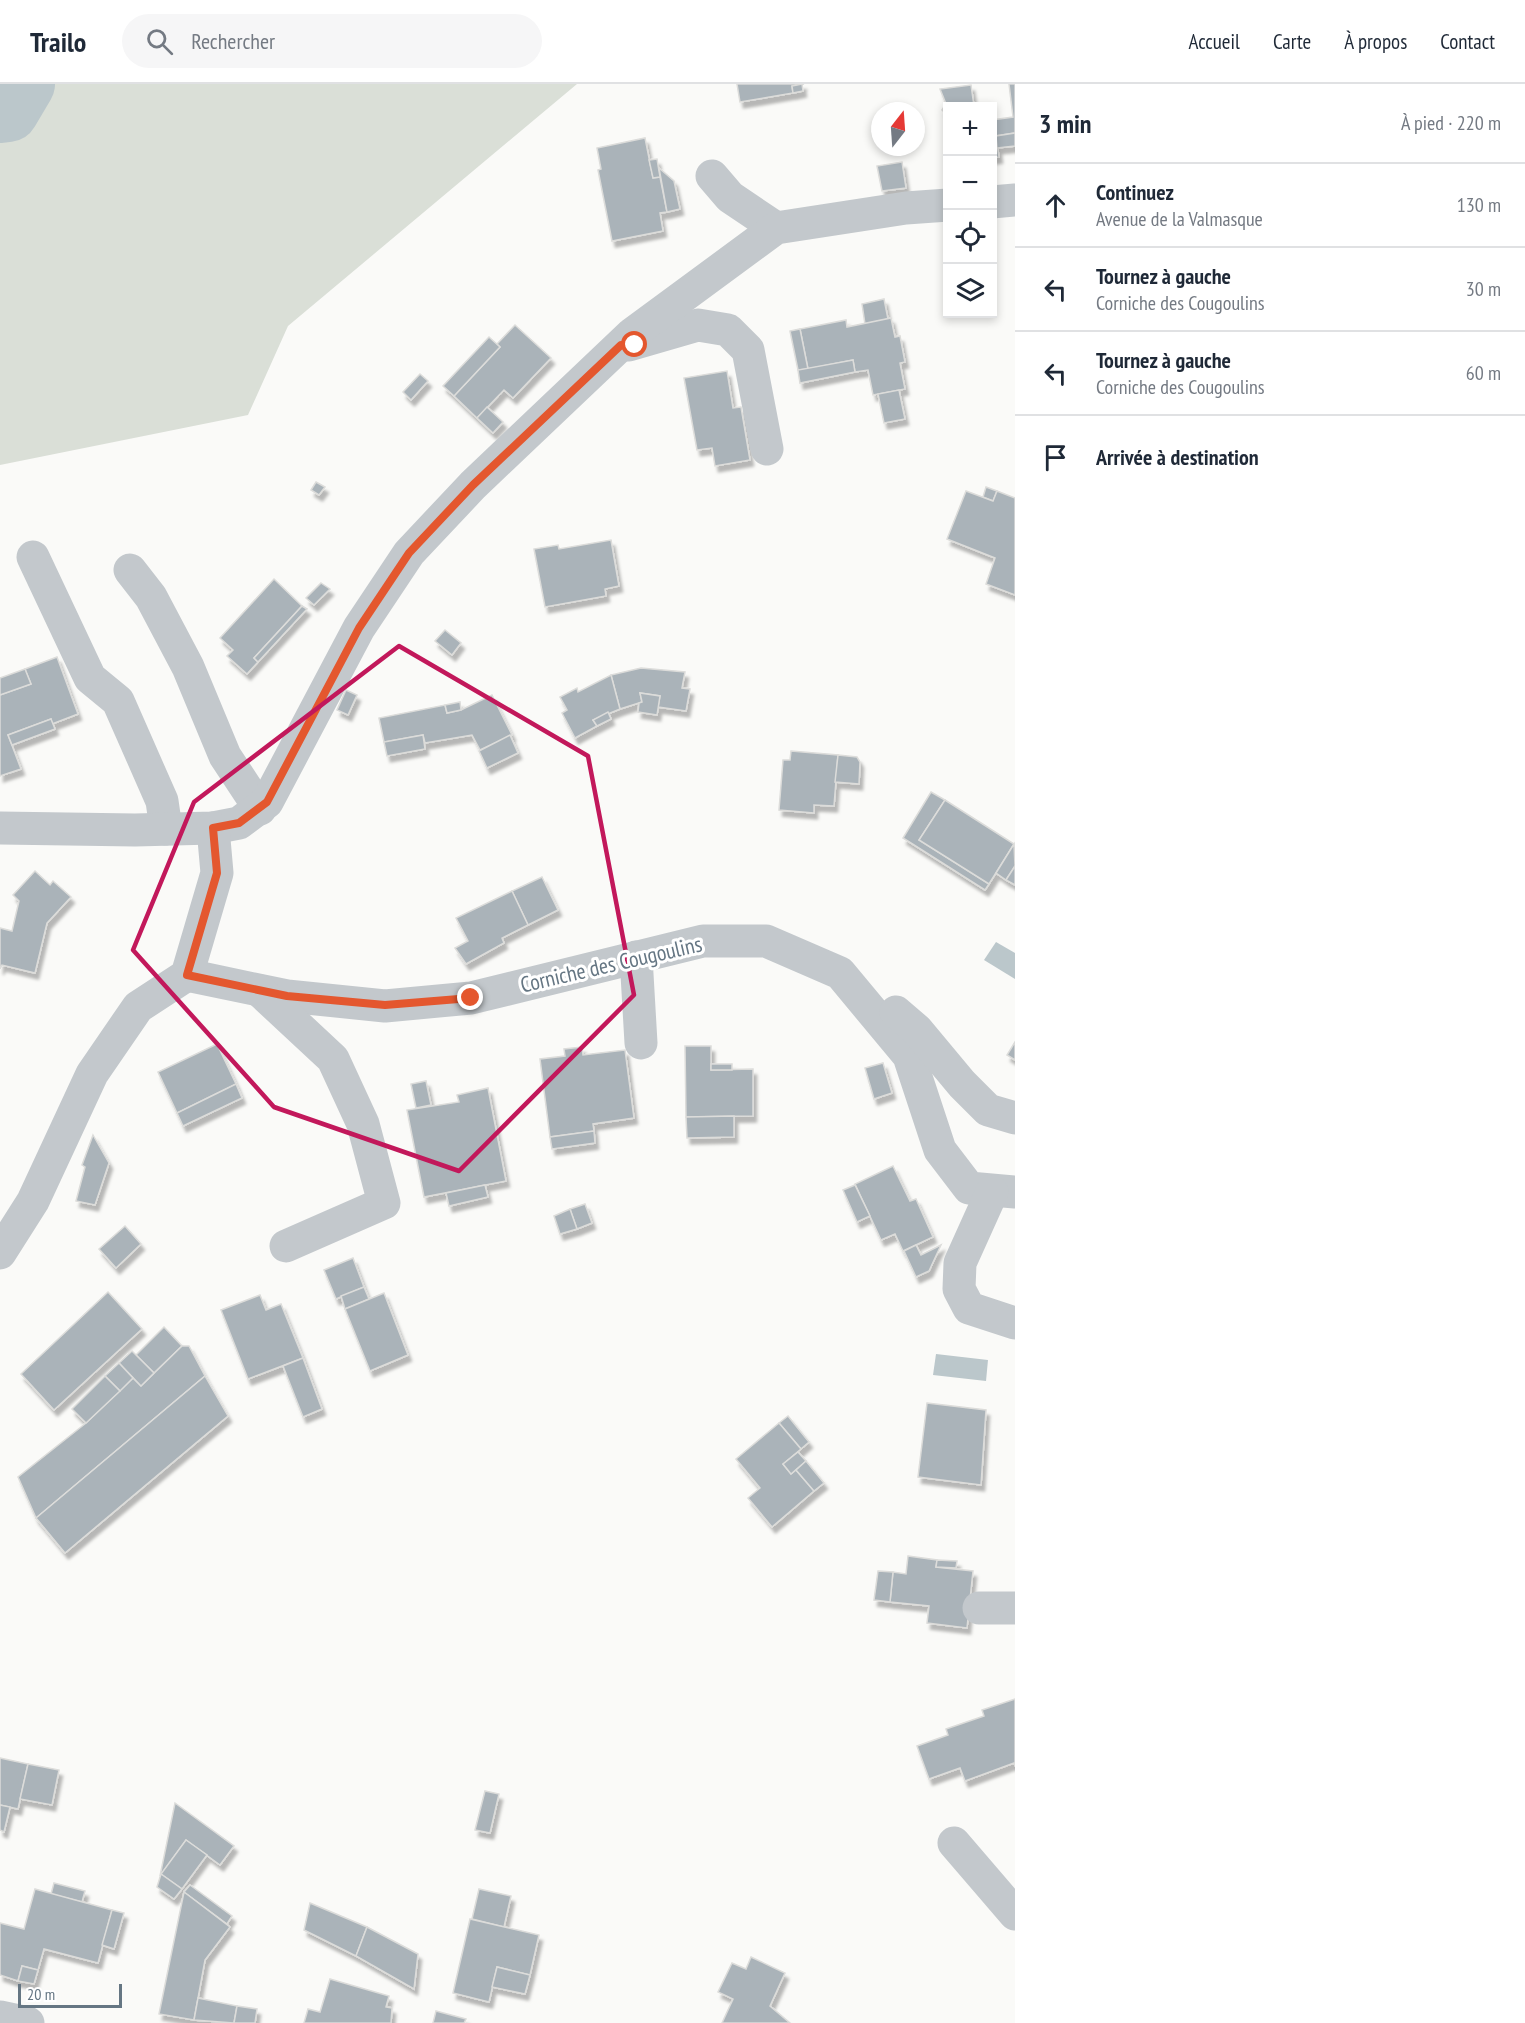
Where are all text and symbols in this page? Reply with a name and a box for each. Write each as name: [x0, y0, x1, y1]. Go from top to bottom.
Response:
search box: [122, 14, 542, 68]
text: Trailo: [30, 23, 86, 60]
icon: search: [143, 25, 176, 58]
text: Rechercher: [191, 27, 275, 55]
text: Accueil: [1188, 28, 1240, 55]
text: Carte: [1273, 28, 1311, 55]
text: À propos: [1344, 28, 1407, 55]
text: Contact: [1440, 28, 1495, 55]
north arrow: [871, 102, 925, 156]
map controls: [943, 102, 997, 318]
button: +: [943, 102, 997, 156]
text: 3 min: [1039, 107, 1092, 140]
text: À pied · 220 m: [1401, 110, 1501, 136]
button: −: [943, 156, 997, 210]
text: Continuez: [1096, 178, 1174, 206]
icon: ahead: [1039, 189, 1072, 222]
text: 130 m: [1457, 192, 1501, 218]
text: Avenue de la Valmasque: [1096, 206, 1263, 232]
button: locate: [943, 210, 997, 264]
text: Tournez à gauche: [1096, 262, 1231, 290]
button: layers: [943, 264, 997, 318]
icon: left: [1039, 273, 1072, 306]
text: 30 m: [1466, 276, 1501, 302]
text: Corniche des Cougoulins: [1096, 290, 1265, 316]
route start: [621, 331, 647, 357]
text: Tournez à gauche: [1096, 346, 1231, 374]
icon: left: [1039, 357, 1072, 390]
text: 60 m: [1466, 360, 1501, 386]
text: Corniche des Cougoulins: [1096, 374, 1265, 400]
icon: arrive: [1039, 441, 1072, 474]
text: Arrivée à destination: [1096, 443, 1259, 471]
street label: Corniche des Cougoulins: [517, 929, 705, 999]
route end: [457, 984, 483, 1010]
scale bar: [18, 1981, 122, 2008]
text: 20 m: [27, 1984, 55, 2004]

